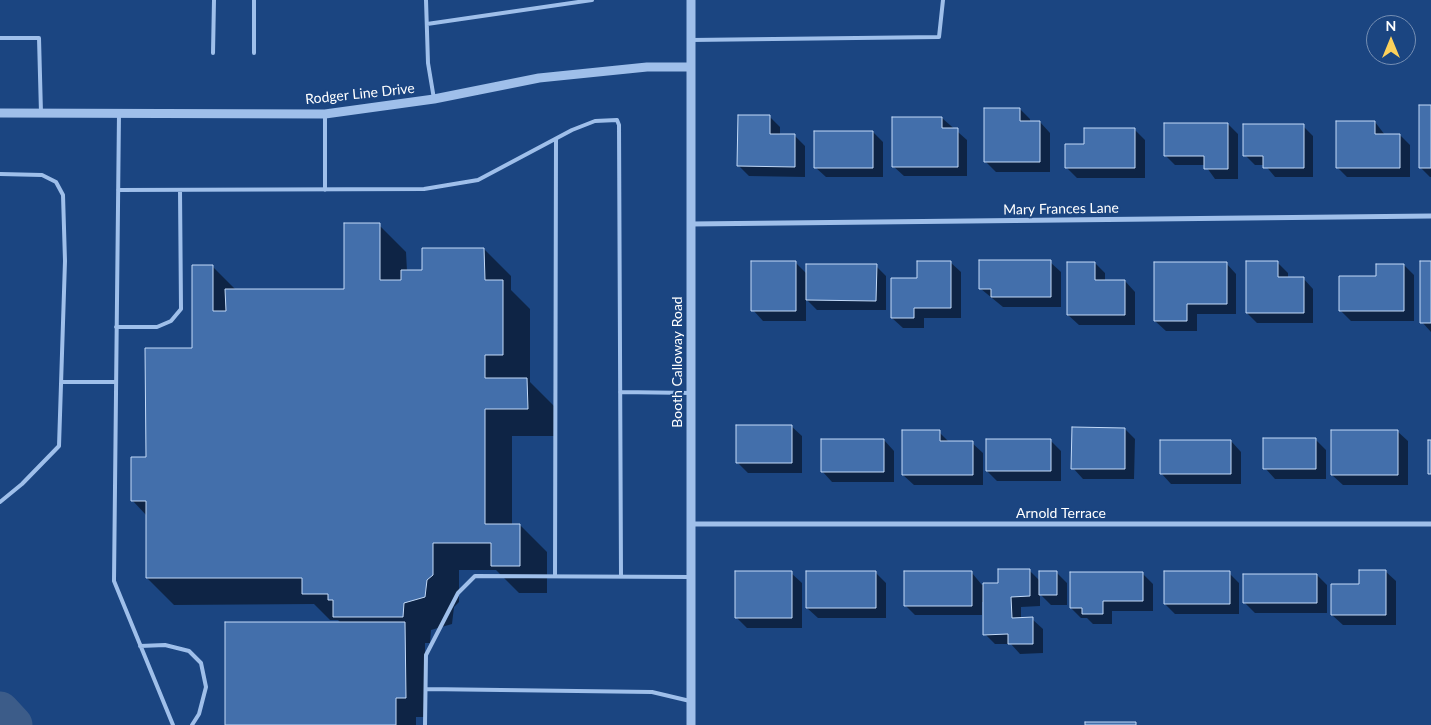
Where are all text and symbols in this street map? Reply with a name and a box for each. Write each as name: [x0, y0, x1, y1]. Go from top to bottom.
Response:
north arrow: [1366, 15, 1416, 65]
text: N: [1386, 17, 1396, 34]
street label: Rodger Line Drive: [304, 80, 416, 108]
street label: Mary Frances Lane: [1003, 200, 1119, 218]
street label: Booth Calloway Road: [669, 296, 685, 428]
street label: Arnold Terrace: [1016, 505, 1106, 521]

